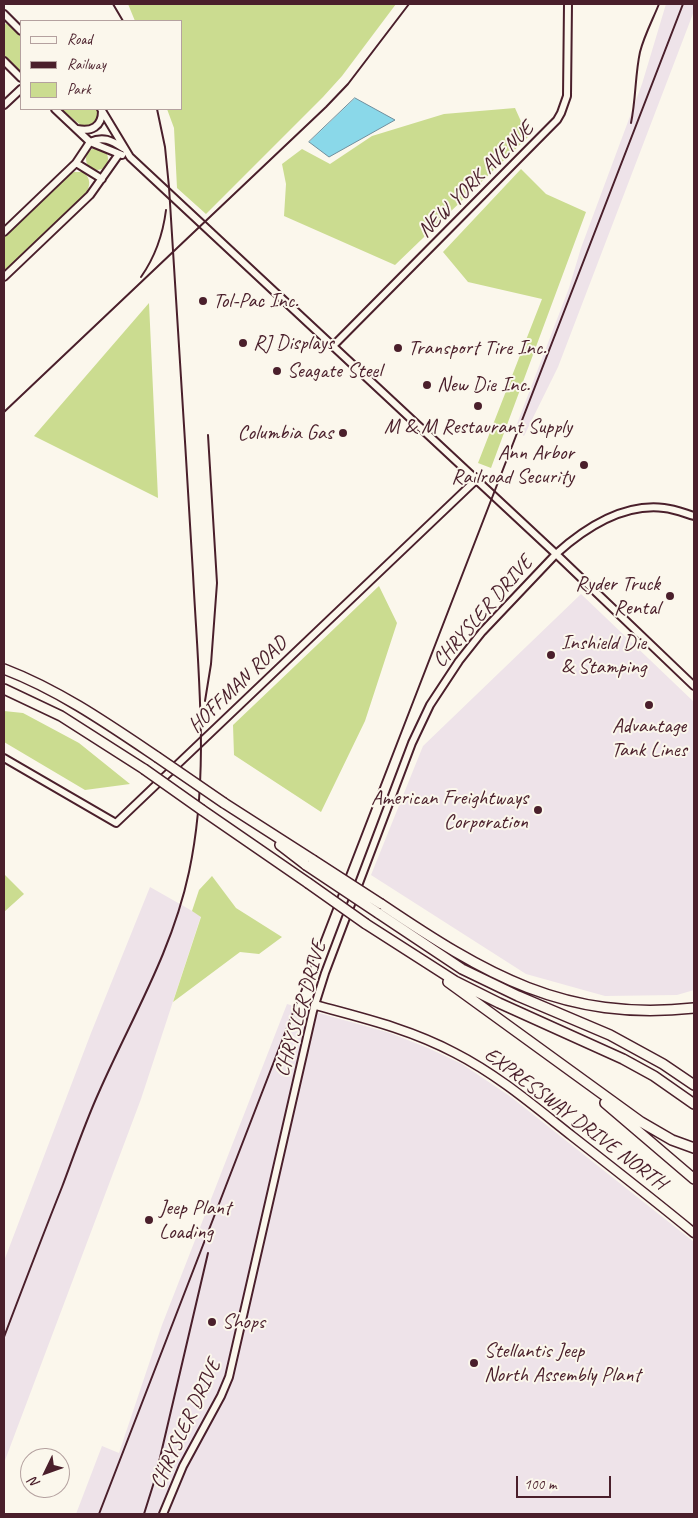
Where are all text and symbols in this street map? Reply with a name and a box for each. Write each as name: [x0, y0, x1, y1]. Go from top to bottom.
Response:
legend: [20, 20, 182, 110]
text: Road: [67, 30, 92, 49]
text: Railway: [67, 55, 106, 74]
text: Park: [67, 80, 91, 99]
street label: NEW YORK AVENUE: [413, 117, 539, 243]
place label: Tol-Pac Inc.: [213, 288, 298, 314]
marker: Tol-Pac Inc.: [197, 295, 209, 307]
place label: RJ Displays: [253, 330, 334, 356]
place label: Transport Tire Inc.: [408, 335, 546, 361]
marker: RJ Displays: [237, 337, 249, 349]
marker: Transport Tire Inc.: [392, 342, 404, 354]
place label: Seagate Steel: [287, 358, 382, 384]
marker: Seagate Steel: [271, 365, 283, 377]
place label: New Die Inc.: [437, 372, 530, 398]
marker: New Die Inc.: [421, 379, 433, 391]
marker: M & M Restaurant Supply: [472, 400, 484, 412]
place label: M & M Restaurant Supply: [384, 414, 572, 440]
place label: Columbia Gas: [238, 420, 333, 446]
marker: Columbia Gas: [337, 427, 349, 439]
place label: Ann Arbor Railroad Security: [451, 440, 574, 490]
marker: Ann Arbor Railroad Security: [578, 459, 590, 471]
street label: CHRYSLER DRIVE: [428, 551, 538, 673]
place label: Ryder Truck Rental: [575, 571, 660, 621]
marker: Ryder Truck Rental: [664, 590, 676, 602]
place label: Inshield Die & Stamping: [561, 630, 646, 680]
street label: HOFFMAN ROAD: [183, 631, 293, 739]
marker: Inshield Die & Stamping: [545, 649, 557, 661]
marker: Advantage Tank Lines: [643, 699, 655, 711]
place label: Advantage Tank Lines: [611, 713, 687, 763]
place label: American Freightways Corporation: [371, 785, 528, 835]
marker: American Freightways Corporation: [532, 804, 544, 816]
street label: CHRYSLER DRIVE: [270, 938, 332, 1080]
street label: EXPRESSWAY DRIVE NORTH: [479, 1042, 671, 1196]
place label: Jeep Plant Loading: [159, 1195, 231, 1245]
marker: Jeep Plant Loading: [143, 1214, 155, 1226]
place label: Shops: [222, 1309, 265, 1335]
marker: Shops: [206, 1316, 218, 1328]
place label: Stellantis Jeep North Assembly Plant: [484, 1338, 640, 1388]
street label: CHRYSLER DRIVE: [145, 1355, 227, 1493]
marker: Stellantis Jeep North Assembly Plant: [468, 1357, 480, 1369]
north arrow: [20, 1448, 70, 1498]
scale bar: [518, 1466, 613, 1498]
text: N: [25, 1474, 43, 1492]
text: 100 m: [524, 1475, 556, 1494]

